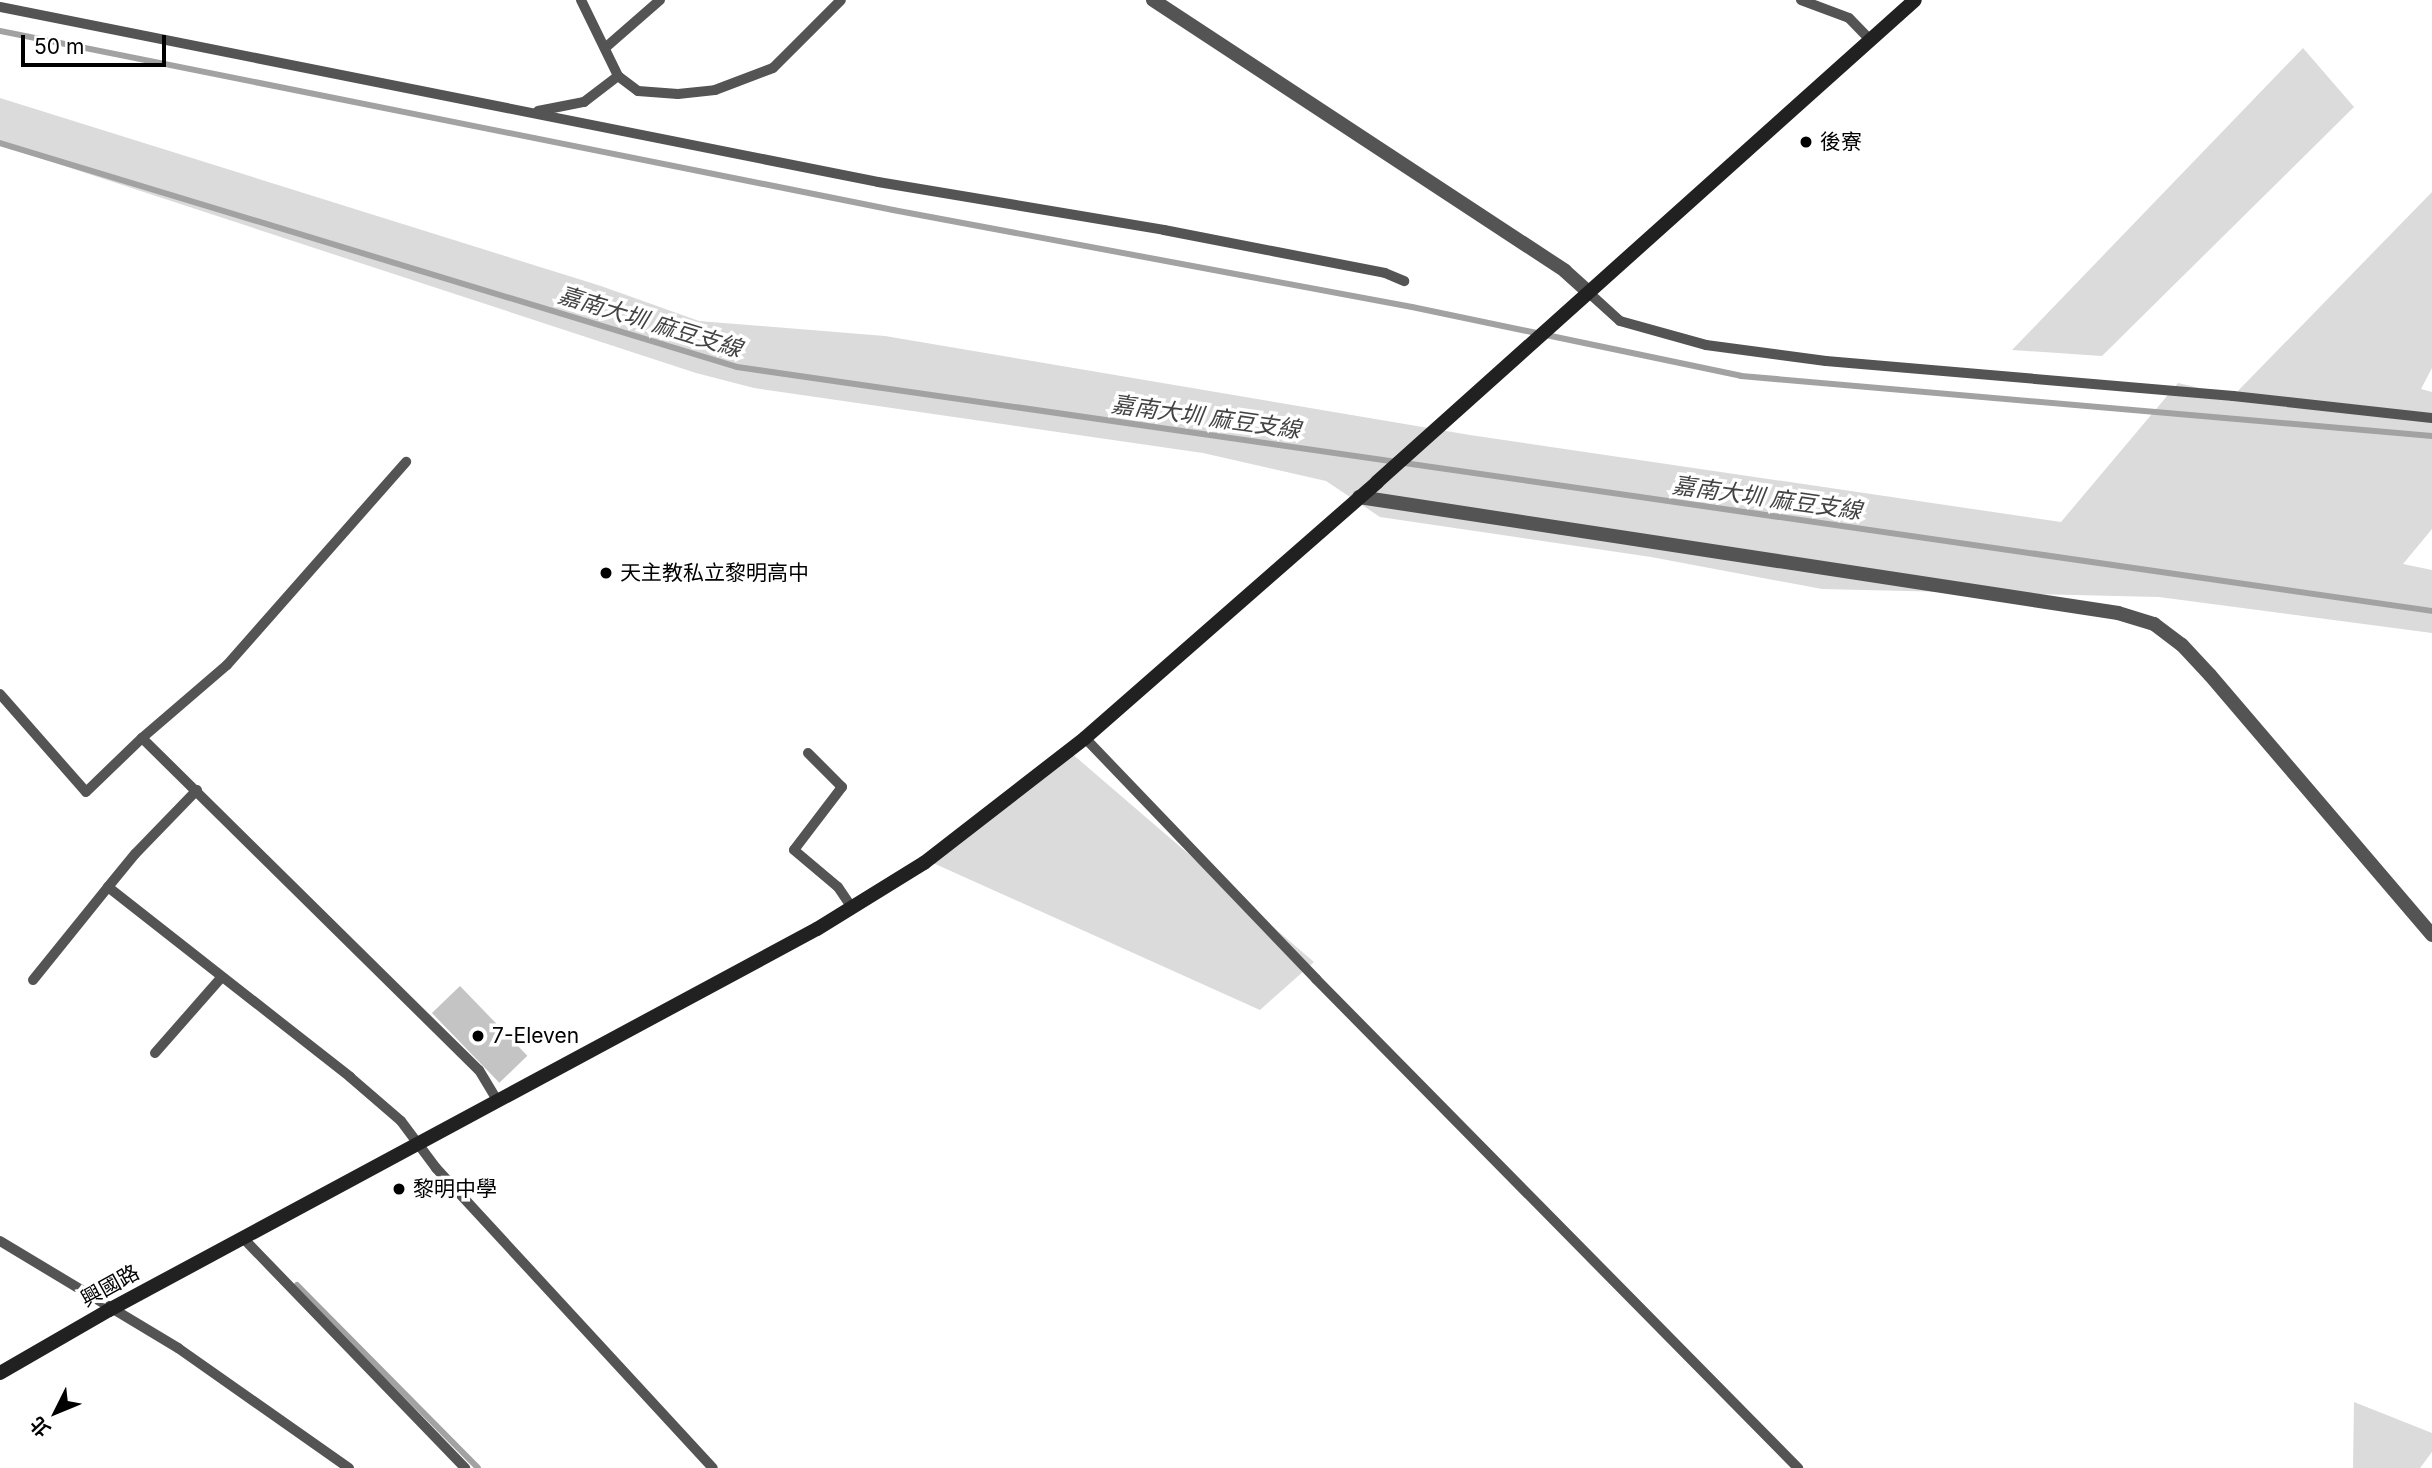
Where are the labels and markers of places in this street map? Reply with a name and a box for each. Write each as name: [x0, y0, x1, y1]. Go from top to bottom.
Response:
place label: 後寮: [1820, 129, 1862, 155]
marker: 後寮: [1798, 134, 1814, 150]
place label: 天主教私立黎明高中: [620, 560, 809, 586]
marker: 天主教私立黎明高中: [598, 565, 614, 581]
place label: 7-Eleven: [492, 1023, 579, 1049]
marker: 7-Eleven: [470, 1028, 486, 1044]
place label: 黎明中學: [413, 1176, 497, 1202]
marker: 黎明中學: [391, 1181, 407, 1197]

